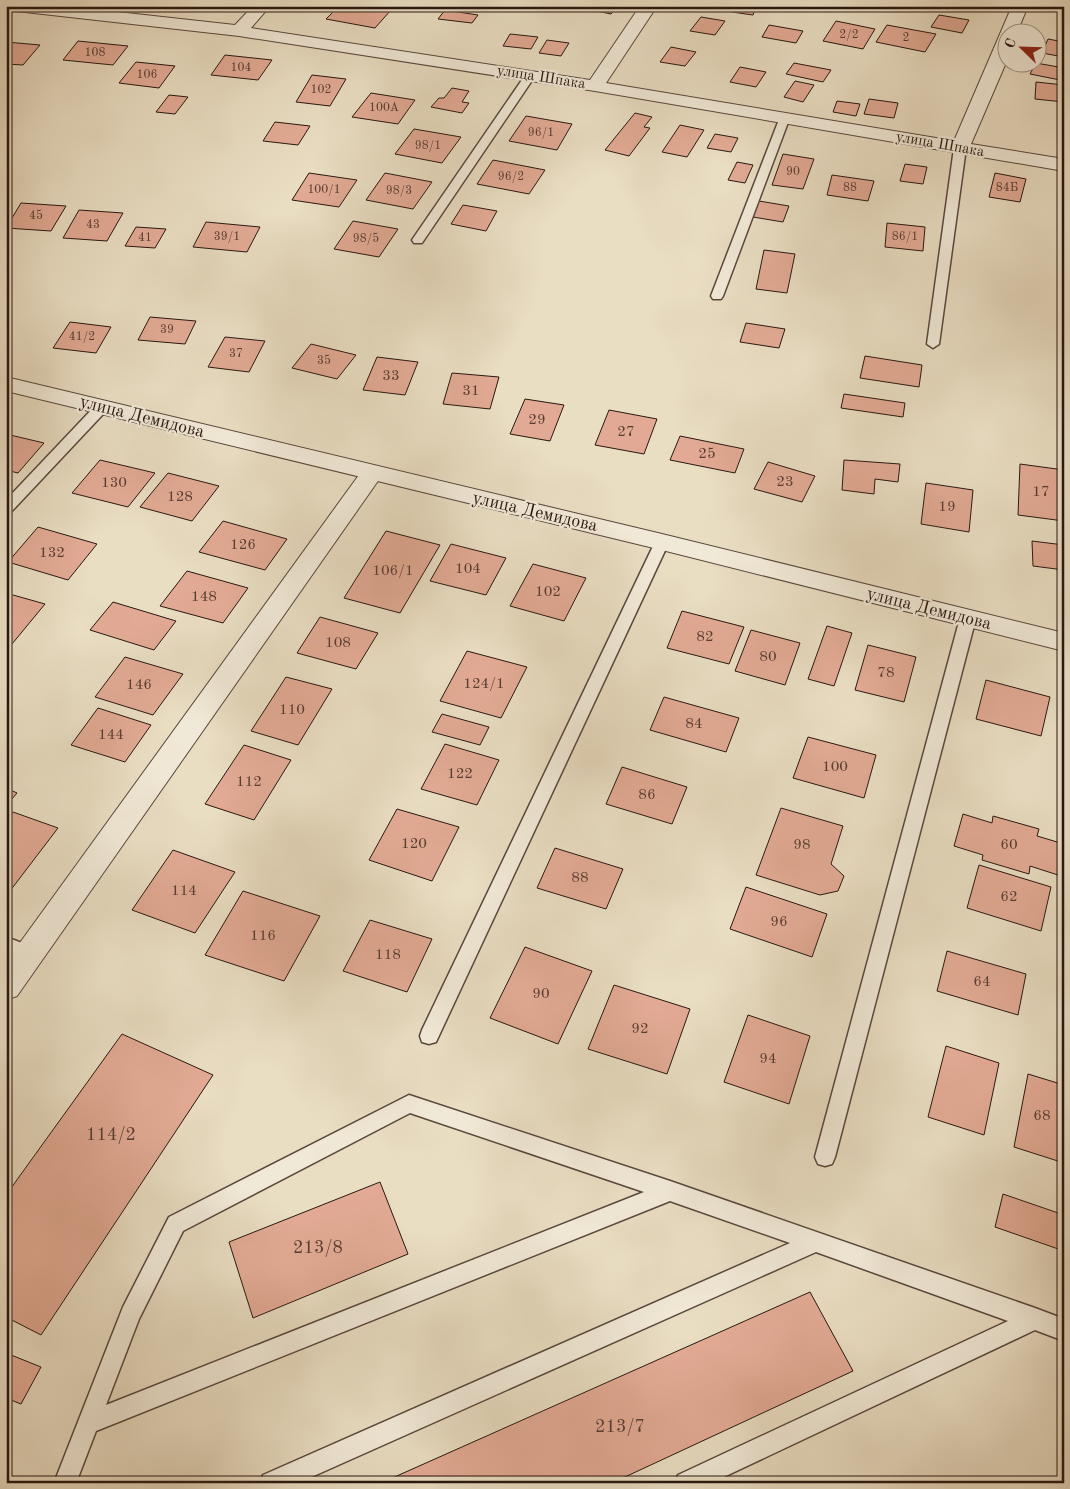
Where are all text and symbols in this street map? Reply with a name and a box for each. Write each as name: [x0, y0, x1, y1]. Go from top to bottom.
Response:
north arrow: [998, 22, 1048, 72]
house number: 2/2: [839, 29, 859, 41]
house number: 2: [903, 32, 909, 44]
text: С: [1003, 36, 1019, 50]
house number: 108: [85, 47, 105, 59]
house number: 104: [231, 62, 251, 74]
street label: улица Шпака: [496, 64, 587, 93]
house number: 106: [137, 69, 157, 81]
house number: 102: [311, 84, 331, 96]
house number: 100А: [369, 102, 399, 114]
house number: 96/1: [528, 127, 554, 139]
street label: улица Шпака: [895, 130, 986, 160]
house number: 98/1: [415, 140, 441, 152]
house number: 90: [786, 166, 800, 178]
house number: 96/2: [498, 171, 524, 183]
house number: 88: [843, 182, 857, 194]
house number: 84Б: [996, 182, 1018, 194]
house number: 100/1: [307, 184, 341, 196]
house number: 98/3: [386, 185, 412, 197]
house number: 45: [29, 209, 43, 222]
house number: 43: [86, 219, 100, 231]
house number: 39/1: [214, 231, 240, 243]
house number: 86/1: [892, 231, 918, 243]
house number: 41: [138, 232, 152, 244]
house number: 98/5: [353, 232, 379, 245]
house number: 39: [160, 324, 174, 336]
house number: 41/2: [69, 331, 95, 343]
house number: 37: [229, 348, 243, 360]
house number: 35: [317, 354, 331, 367]
house number: 33: [382, 369, 400, 384]
house number: 31: [462, 384, 480, 399]
street label: улица Демидова: [78, 393, 206, 441]
house number: 29: [528, 413, 546, 428]
house number: 27: [617, 425, 635, 440]
house number: 25: [698, 447, 716, 462]
house number: 23: [776, 475, 794, 490]
house number: 130: [101, 476, 127, 491]
house number: 17: [1032, 485, 1050, 500]
street label: улица Демидова: [471, 489, 599, 535]
house number: 128: [167, 490, 193, 505]
house number: 19: [938, 500, 956, 515]
house number: 126: [230, 538, 256, 553]
house number: 132: [39, 546, 65, 561]
house number: 104: [455, 562, 481, 577]
house number: 106/1: [372, 564, 414, 579]
house number: 102: [535, 585, 561, 600]
street label: улица Демидова: [865, 585, 993, 633]
house number: 148: [191, 590, 217, 605]
house number: 82: [696, 630, 714, 645]
house number: 108: [325, 636, 351, 651]
house number: 80: [759, 650, 777, 665]
house number: 78: [877, 666, 895, 681]
house number: 124/1: [463, 677, 505, 692]
house number: 146: [126, 678, 152, 693]
house number: 110: [279, 703, 305, 718]
house number: 84: [685, 717, 703, 732]
house number: 144: [98, 728, 124, 743]
house number: 100: [822, 760, 848, 775]
house number: 122: [447, 767, 473, 782]
house number: 112: [236, 775, 262, 790]
house number: 86: [638, 788, 656, 803]
house number: 120: [401, 837, 427, 852]
house number: 98: [793, 838, 811, 853]
house number: 60: [1000, 838, 1018, 853]
house number: 88: [571, 871, 589, 886]
house number: 114: [171, 884, 197, 899]
house number: 62: [1000, 890, 1018, 905]
house number: 96: [770, 915, 788, 930]
house number: 116: [250, 929, 276, 944]
house number: 118: [375, 948, 401, 963]
house number: 64: [973, 975, 991, 990]
house number: 90: [532, 987, 550, 1002]
house number: 92: [631, 1022, 649, 1037]
house number: 94: [759, 1052, 777, 1067]
house number: 68: [1033, 1109, 1051, 1124]
house number: 114/2: [86, 1126, 136, 1144]
house number: 213/8: [293, 1239, 343, 1257]
house number: 213/7: [595, 1418, 645, 1436]

